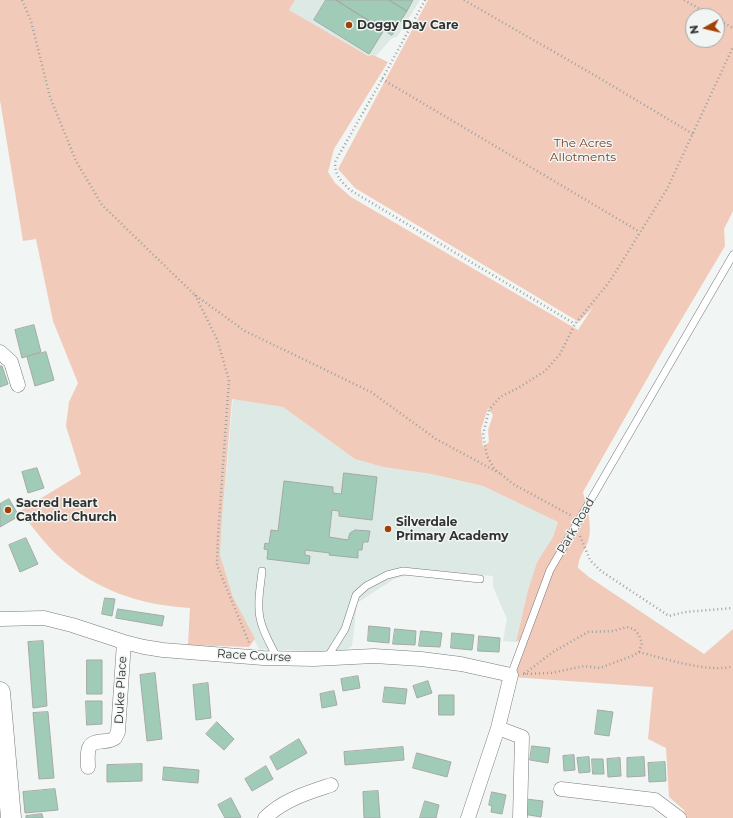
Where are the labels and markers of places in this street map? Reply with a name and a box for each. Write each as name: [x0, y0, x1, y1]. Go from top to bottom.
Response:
place label: Doggy Day Care: [357, 18, 459, 32]
marker: Doggy Day Care: [344, 20, 354, 30]
place label: Sacred Heart Catholic Church: [16, 496, 117, 524]
marker: Sacred Heart Catholic Church: [3, 505, 13, 515]
place label: Silverdale Primary Academy: [396, 515, 508, 543]
marker: Silverdale Primary Academy: [383, 524, 393, 534]

